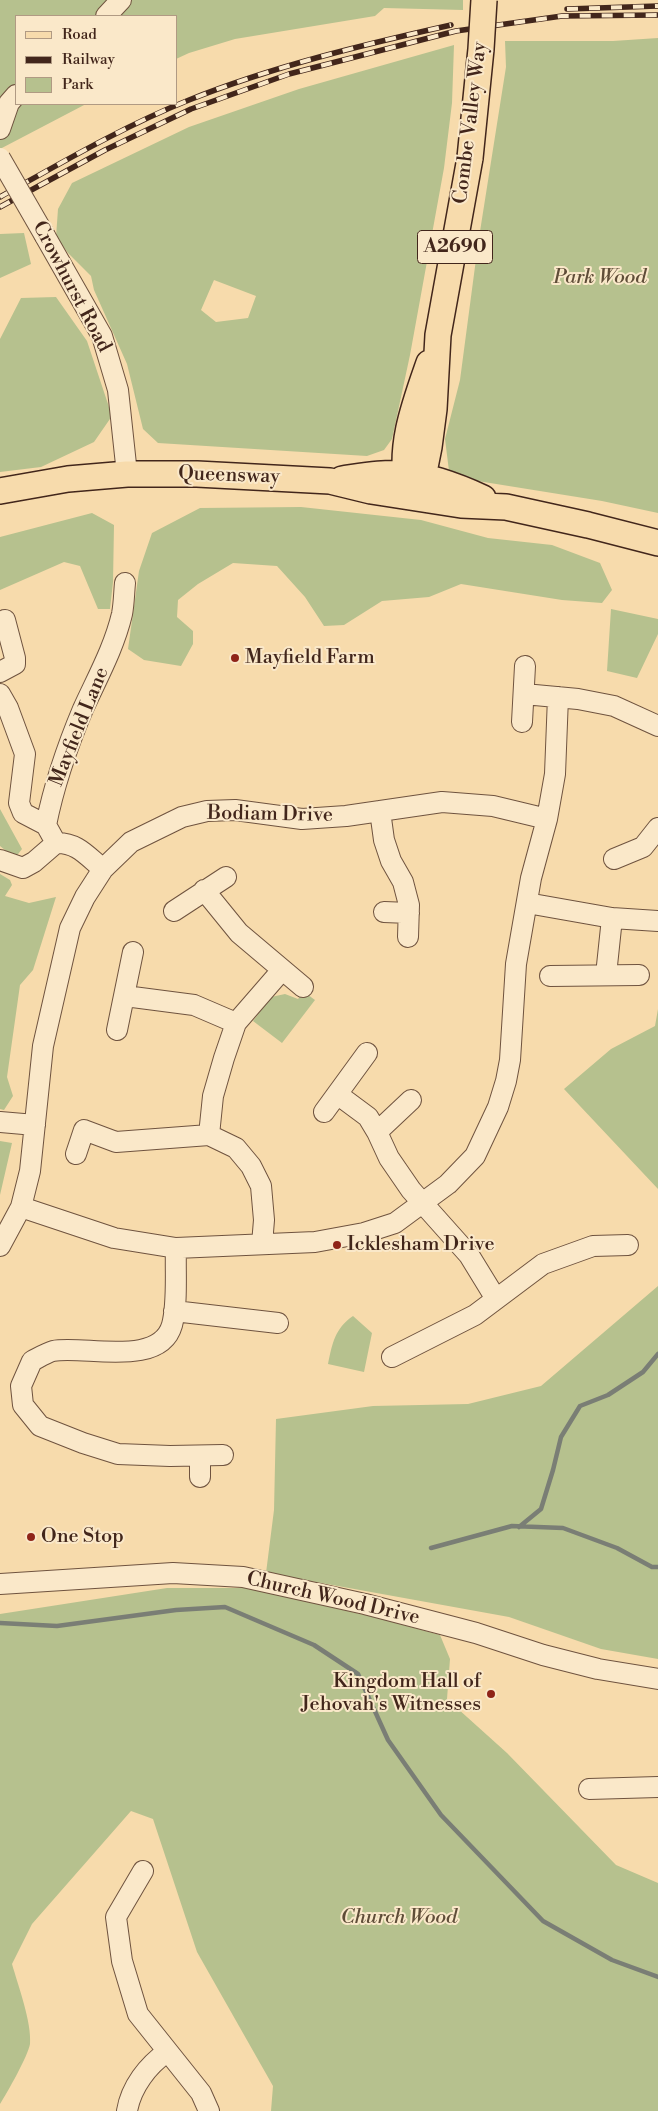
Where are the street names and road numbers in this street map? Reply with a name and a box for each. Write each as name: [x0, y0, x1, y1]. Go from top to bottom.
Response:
street label: Combe Valley Way: [449, 41, 493, 205]
street label: Crowhurst Road: [26, 217, 116, 357]
road number: A2690: [418, 230, 492, 264]
street label: Queensway: [178, 462, 280, 490]
street label: Mayfield Lane: [45, 664, 115, 790]
street label: Bodiam Drive: [207, 802, 333, 828]
street label: Church Wood Drive: [244, 1567, 422, 1631]

